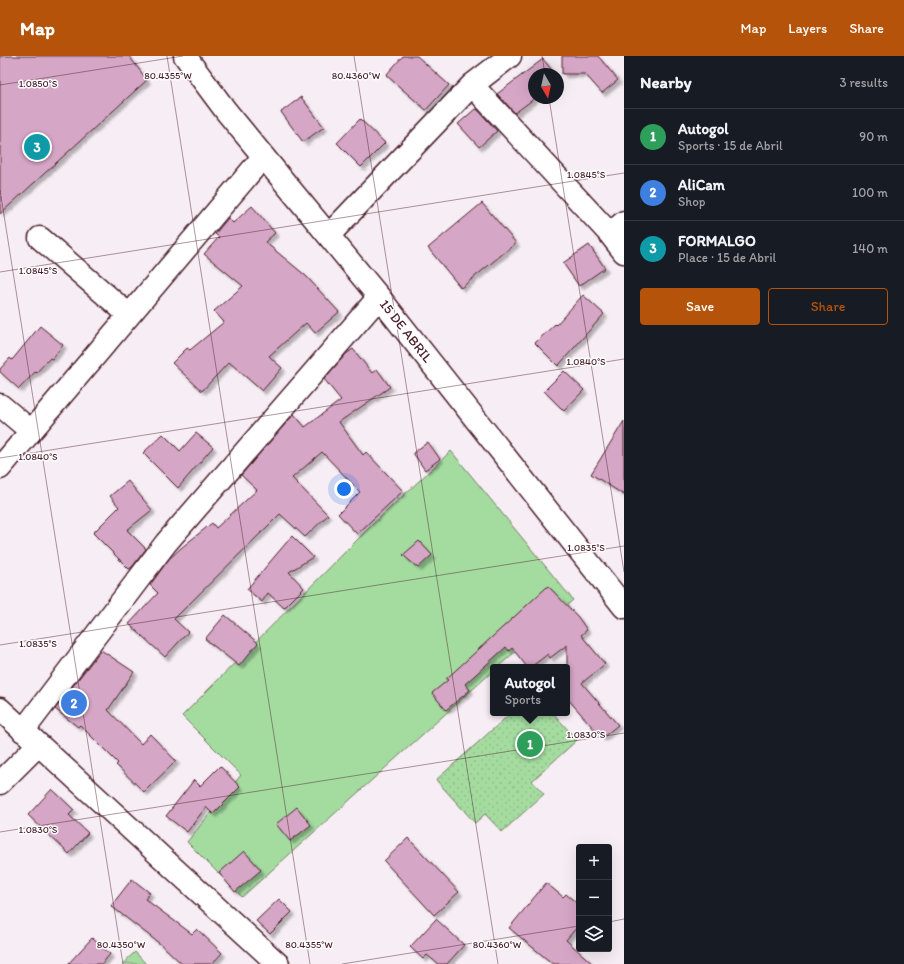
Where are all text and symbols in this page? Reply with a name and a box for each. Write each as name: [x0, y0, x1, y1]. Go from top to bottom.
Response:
text: Map: [20, 17, 55, 40]
text: Map: [741, 20, 766, 37]
text: Layers: [788, 20, 827, 37]
text: Share: [849, 20, 884, 37]
north arrow: [528, 68, 564, 104]
text: 80.4355°W: [144, 69, 192, 82]
text: 80.4360°W: [332, 69, 381, 82]
text: Nearby: [640, 72, 692, 92]
text: 3 results: [839, 75, 888, 90]
text: 1.0850°S: [19, 77, 58, 90]
text: Autogol: [678, 120, 729, 138]
text: 1: [650, 129, 656, 144]
text: 90 m: [859, 129, 888, 144]
pin: 3: [24, 132, 50, 162]
text: Sports · 15 de Abril: [678, 138, 783, 153]
text: 1.0845°S: [567, 168, 606, 181]
text: AliCam: [678, 176, 725, 194]
text: 2: [650, 185, 656, 200]
text: 100 m: [852, 185, 888, 200]
text: Shop: [678, 194, 705, 209]
text: FORMALGO: [678, 232, 756, 250]
text: 3: [649, 241, 657, 256]
text: 140 m: [852, 241, 888, 256]
text: Place · 15 de Abril: [678, 250, 776, 265]
text: 1.0845°S: [19, 264, 58, 277]
button: Save: [640, 288, 760, 325]
button: Share: [768, 288, 888, 325]
street label: 15 DE ABRIL: [376, 296, 436, 366]
text: 1.0840°S: [566, 355, 606, 368]
text: 1.0840°S: [18, 450, 58, 463]
your location: [334, 479, 354, 499]
text: 1.0835°S: [567, 541, 605, 554]
text: 1.0835°S: [19, 637, 57, 650]
popup: [490, 664, 570, 716]
text: Autogol: [505, 674, 555, 692]
pin: 2: [61, 688, 87, 718]
text: Sports: [505, 692, 541, 707]
text: 1.0830°S: [567, 728, 606, 741]
pin: 1: [517, 729, 543, 759]
text: 1.0830°S: [19, 823, 58, 836]
map controls: [576, 844, 612, 952]
button: +: [576, 844, 612, 880]
button: −: [576, 880, 612, 916]
button: layers: [576, 916, 612, 952]
text: 80.4350°W: [97, 938, 146, 951]
text: 80.4355°W: [285, 938, 333, 951]
text: 80.4360°W: [473, 938, 522, 951]

